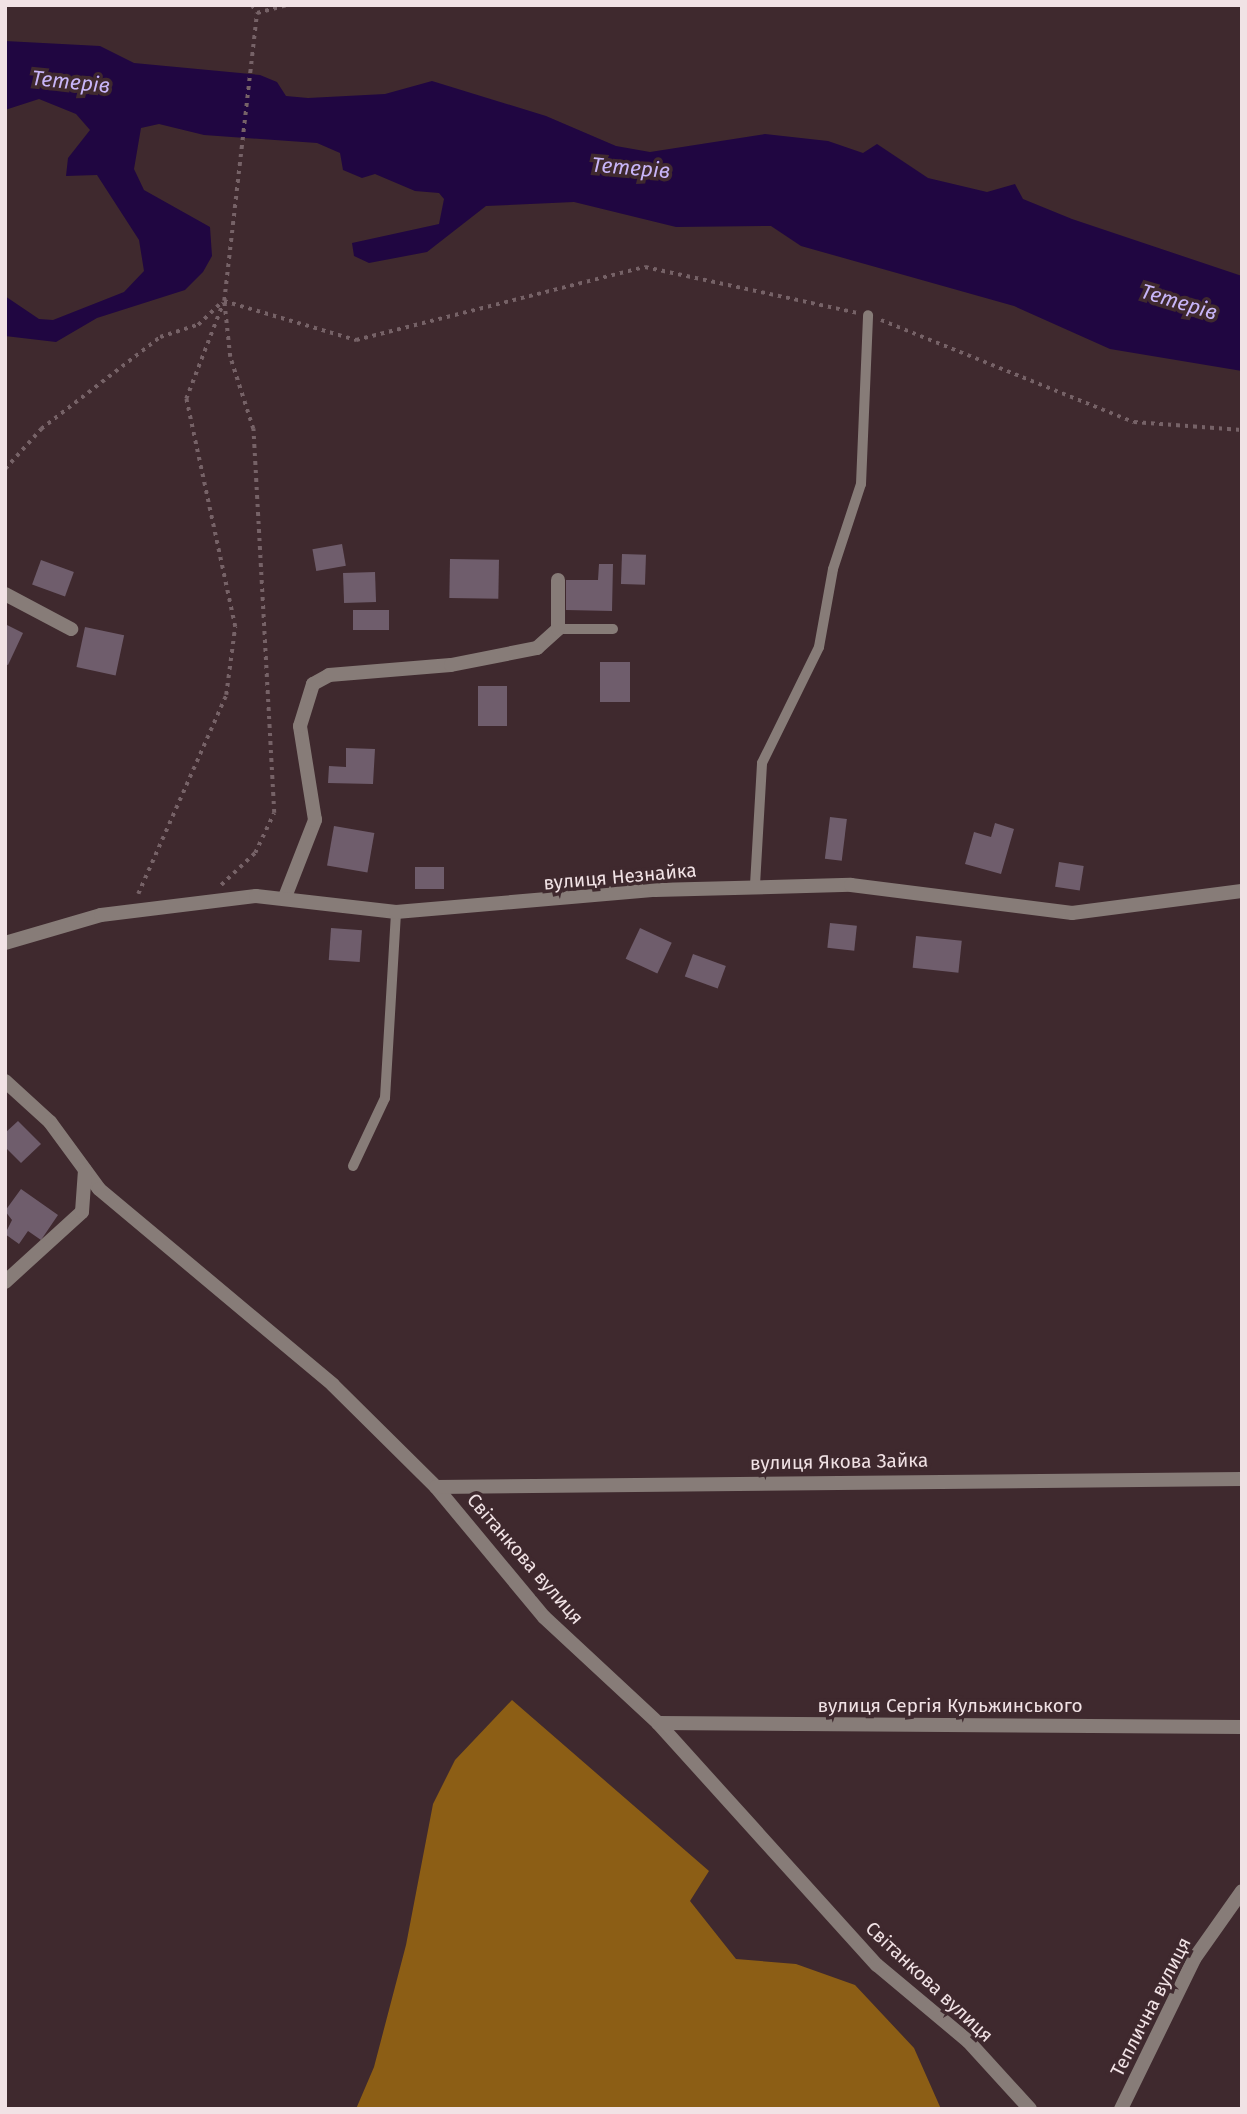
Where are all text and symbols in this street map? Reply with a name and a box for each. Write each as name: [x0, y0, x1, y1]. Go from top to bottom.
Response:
water label: Тетерів: [31, 65, 111, 99]
water label: Тетерів: [591, 152, 671, 184]
water label: Тетерів: [1138, 278, 1220, 326]
street label: вулиця Незнайка: [542, 859, 698, 895]
street label: вулиця Якова Зайка: [750, 1449, 928, 1475]
street label: Світанкова вулиця: [462, 1489, 588, 1629]
street label: вулиця Сергія Кульжинського: [817, 1695, 1083, 1717]
street label: Світанкова вулиця: [861, 1917, 997, 2047]
street label: Теплична вулиця: [1106, 1934, 1196, 2080]

